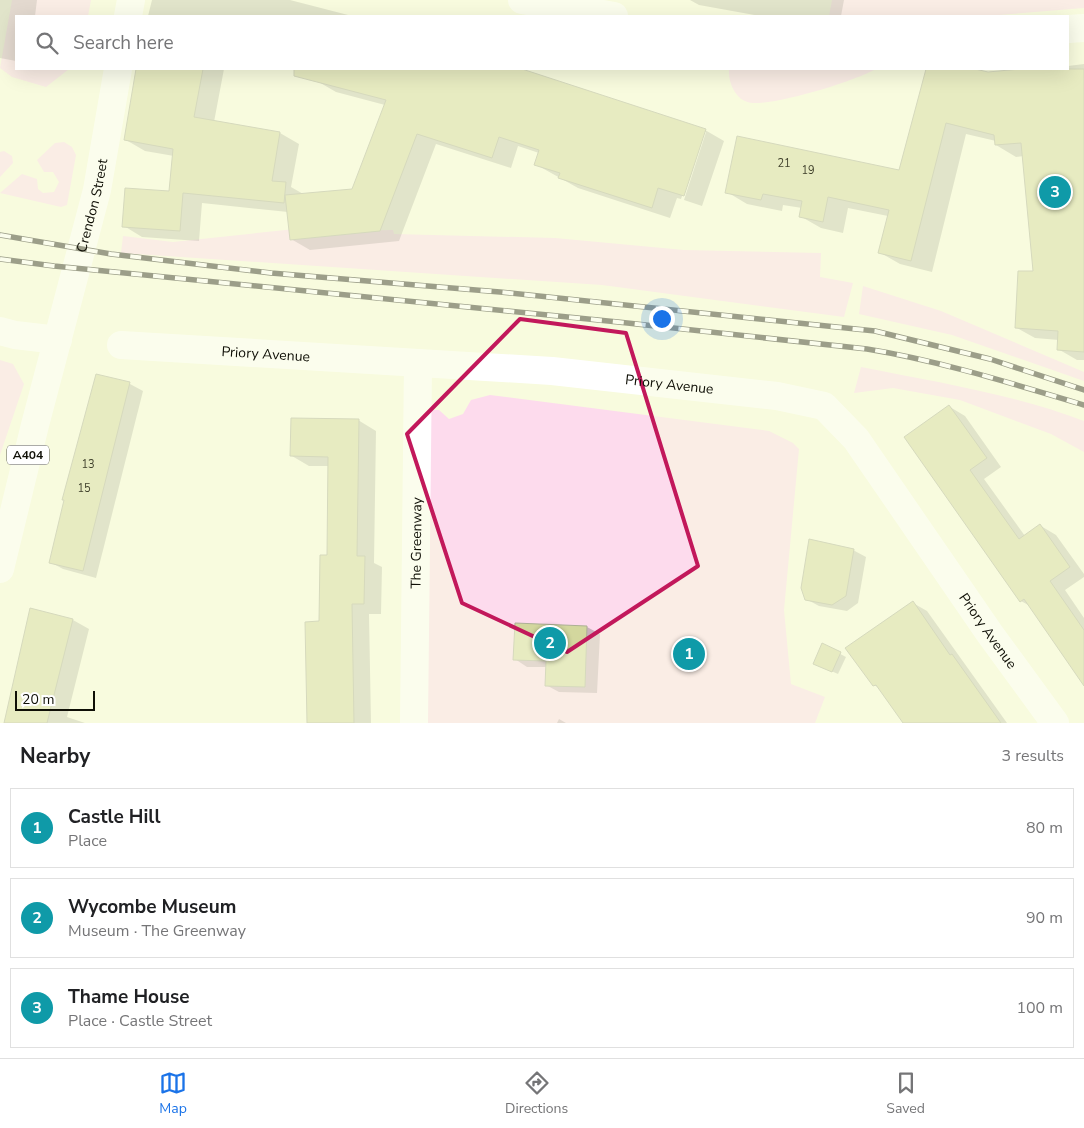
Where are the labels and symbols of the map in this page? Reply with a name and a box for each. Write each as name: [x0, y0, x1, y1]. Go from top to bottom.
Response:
house number: 21: [777, 156, 791, 171]
street label: Crendon Street: [72, 157, 112, 254]
house number: 19: [801, 163, 815, 178]
pin: 3: [1039, 173, 1071, 211]
your location: [649, 306, 675, 332]
street label: Priory Avenue: [221, 342, 311, 366]
street label: Priory Avenue: [624, 370, 715, 399]
road number: A404: [7, 446, 49, 464]
house number: 13: [81, 457, 95, 472]
house number: 15: [77, 481, 91, 496]
street label: The Greenway: [406, 496, 427, 589]
street label: Priory Avenue: [954, 589, 1021, 673]
pin: 2: [534, 624, 566, 662]
pin: 1: [673, 635, 705, 673]
scale bar: [15, 688, 95, 711]

